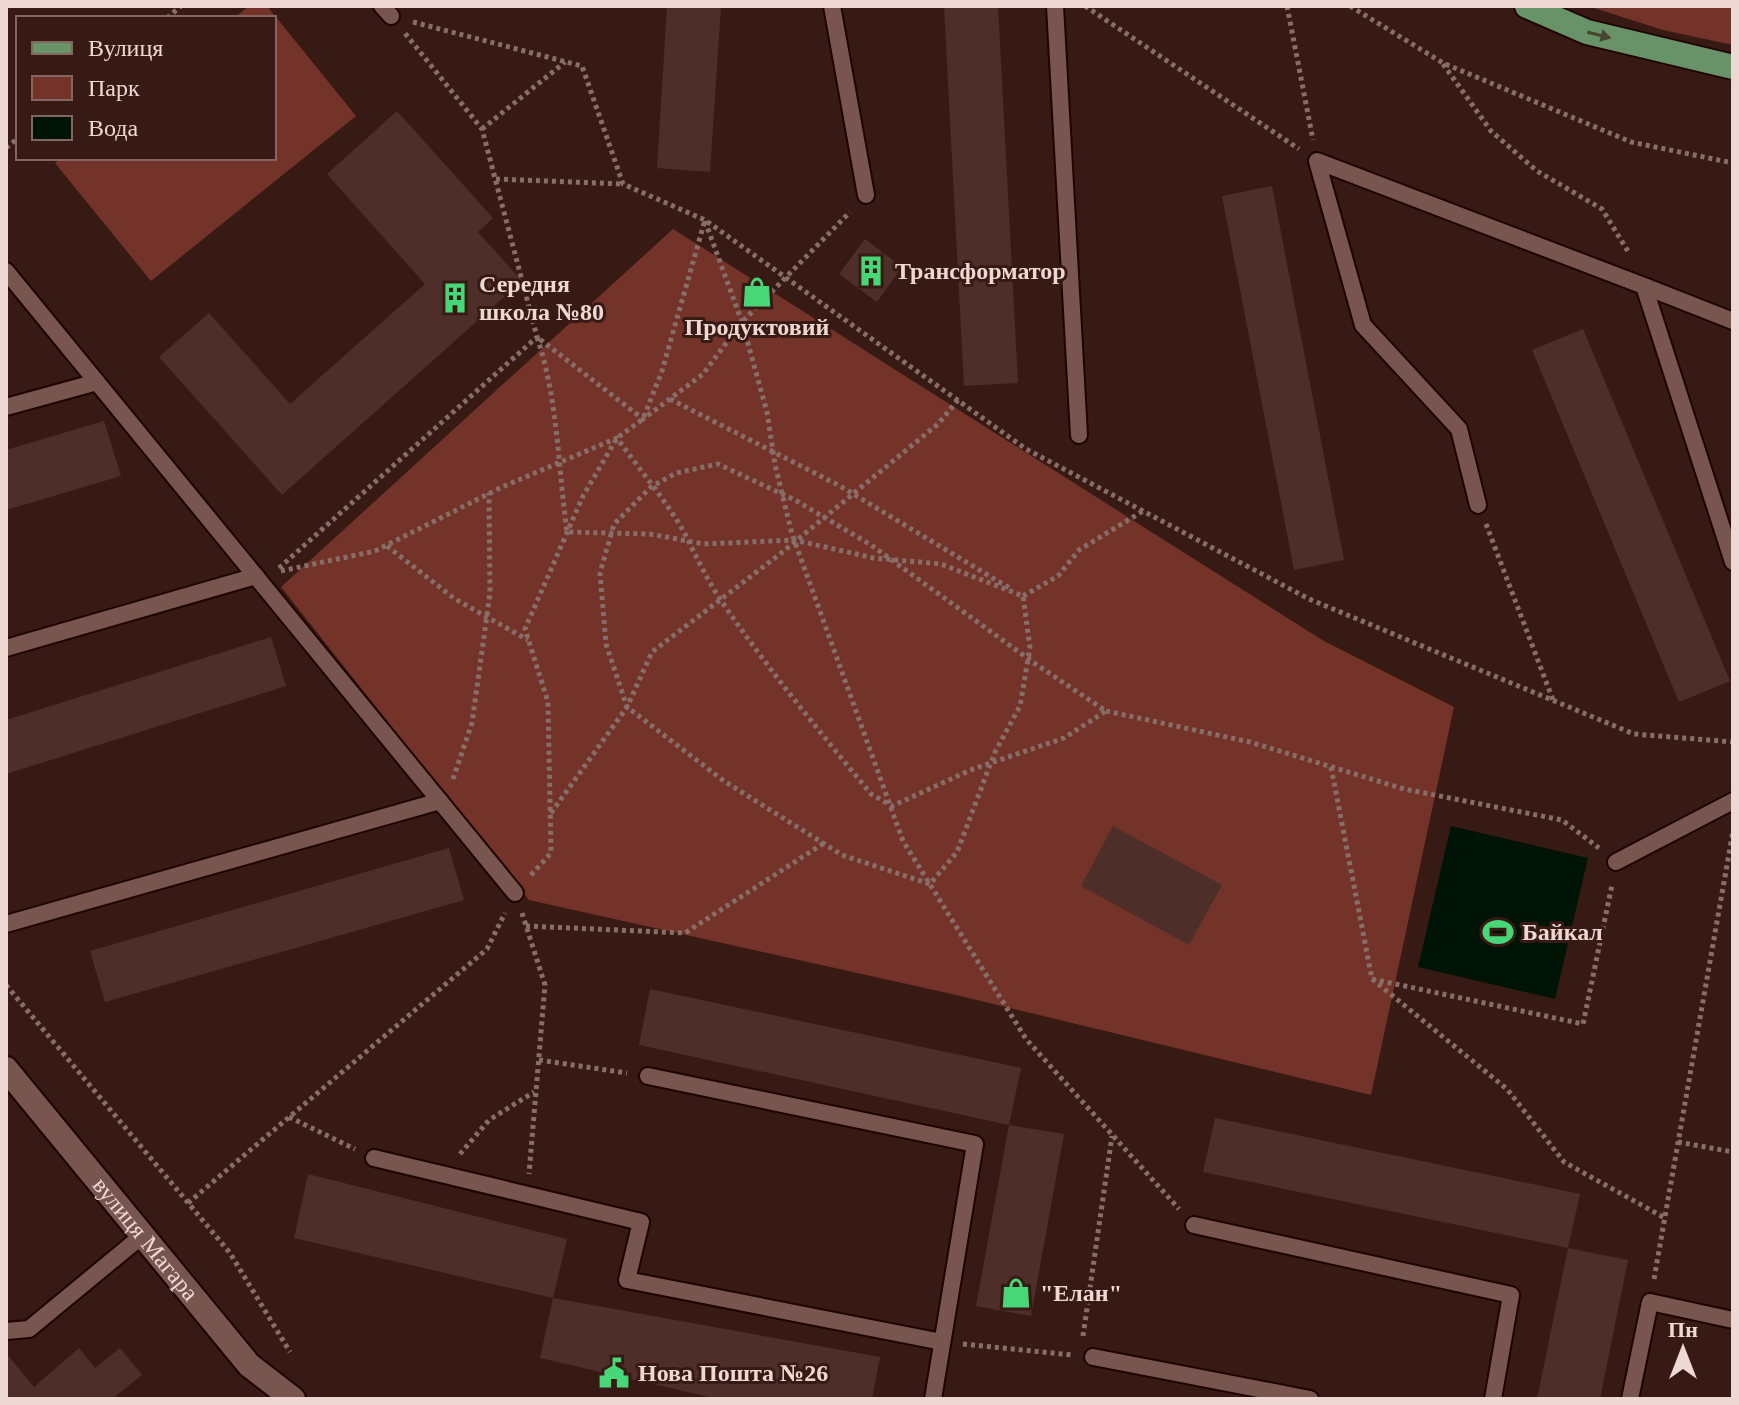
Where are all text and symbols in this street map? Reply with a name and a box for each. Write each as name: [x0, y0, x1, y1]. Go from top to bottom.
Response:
legend: [16, 16, 276, 160]
one-way arrow: [1587, 30, 1612, 42]
text: Вулиця: [88, 35, 163, 61]
text: Парк: [88, 75, 140, 101]
text: Вода: [88, 115, 139, 141]
building icon: Трансформатор: [854, 254, 888, 288]
place label: Трансформатор: [895, 258, 1066, 284]
place label: Середня школа №80: [479, 271, 604, 325]
shop icon: Продуктовий: [740, 275, 774, 309]
building icon: Середня школа №80: [438, 281, 472, 315]
place label: Продуктовий: [685, 314, 830, 340]
sports icon: Байкал: [1481, 915, 1515, 949]
place label: Байкал: [1522, 919, 1603, 945]
street label: вулиця Магара: [88, 1172, 204, 1306]
shop icon: "Елан": [999, 1276, 1033, 1310]
place label: "Елан": [1040, 1280, 1122, 1306]
north arrow: [1643, 1309, 1723, 1389]
text: Пн: [1668, 1317, 1698, 1342]
public building icon: Нова Пошта №26: [597, 1356, 631, 1390]
place label: Нова Пошта №26: [638, 1360, 828, 1386]

